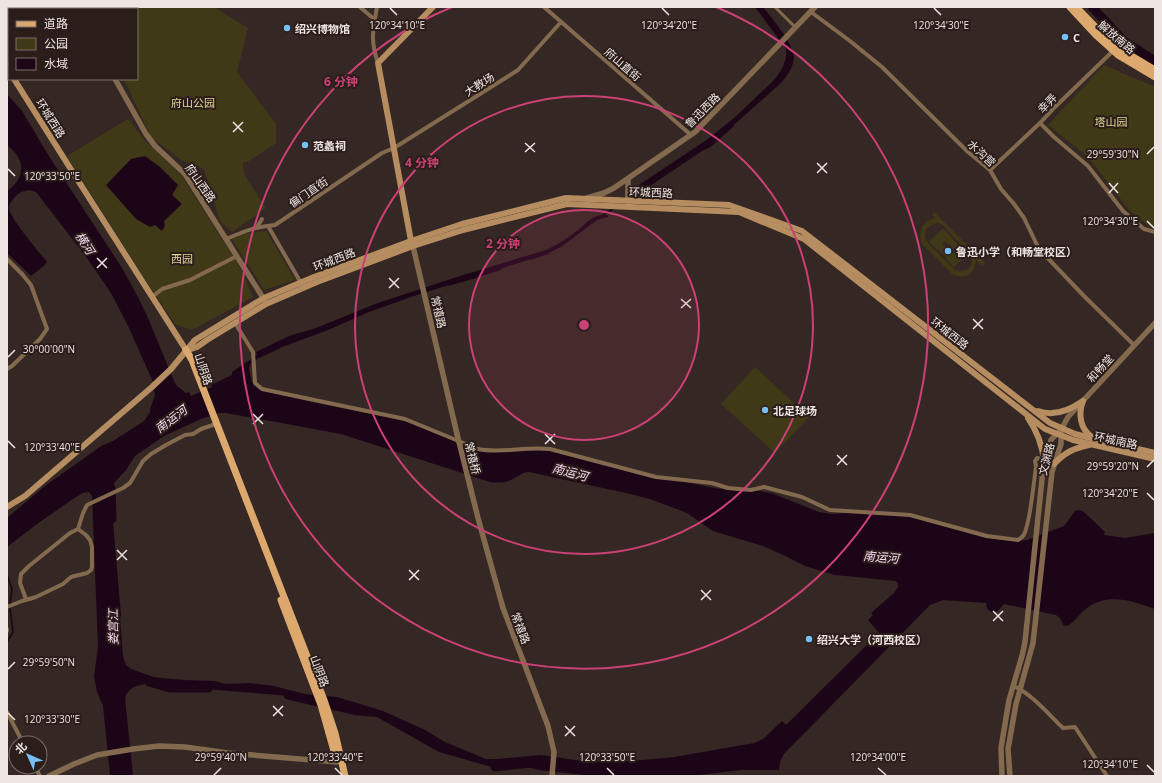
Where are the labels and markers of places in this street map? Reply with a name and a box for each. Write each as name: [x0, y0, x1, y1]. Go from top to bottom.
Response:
place label: 绍兴博物馆: [295, 21, 350, 36]
marker: 绍兴博物馆: [282, 23, 292, 33]
place label: C: [1073, 30, 1080, 45]
marker: C: [1060, 32, 1070, 42]
place label: 范蠡祠: [313, 138, 346, 153]
marker: 范蠡祠: [300, 140, 310, 150]
place label: 鲁迅小学（和畅堂校区）: [956, 244, 1077, 259]
marker: 鲁迅小学（和畅堂校区）: [943, 246, 953, 256]
centre of rings: [577, 318, 591, 332]
place label: 北足球场: [773, 403, 817, 418]
marker: 北足球场: [760, 405, 770, 415]
place label: 绍兴大学（河西校区）: [817, 632, 927, 647]
marker: 绍兴大学（河西校区）: [804, 634, 814, 644]

